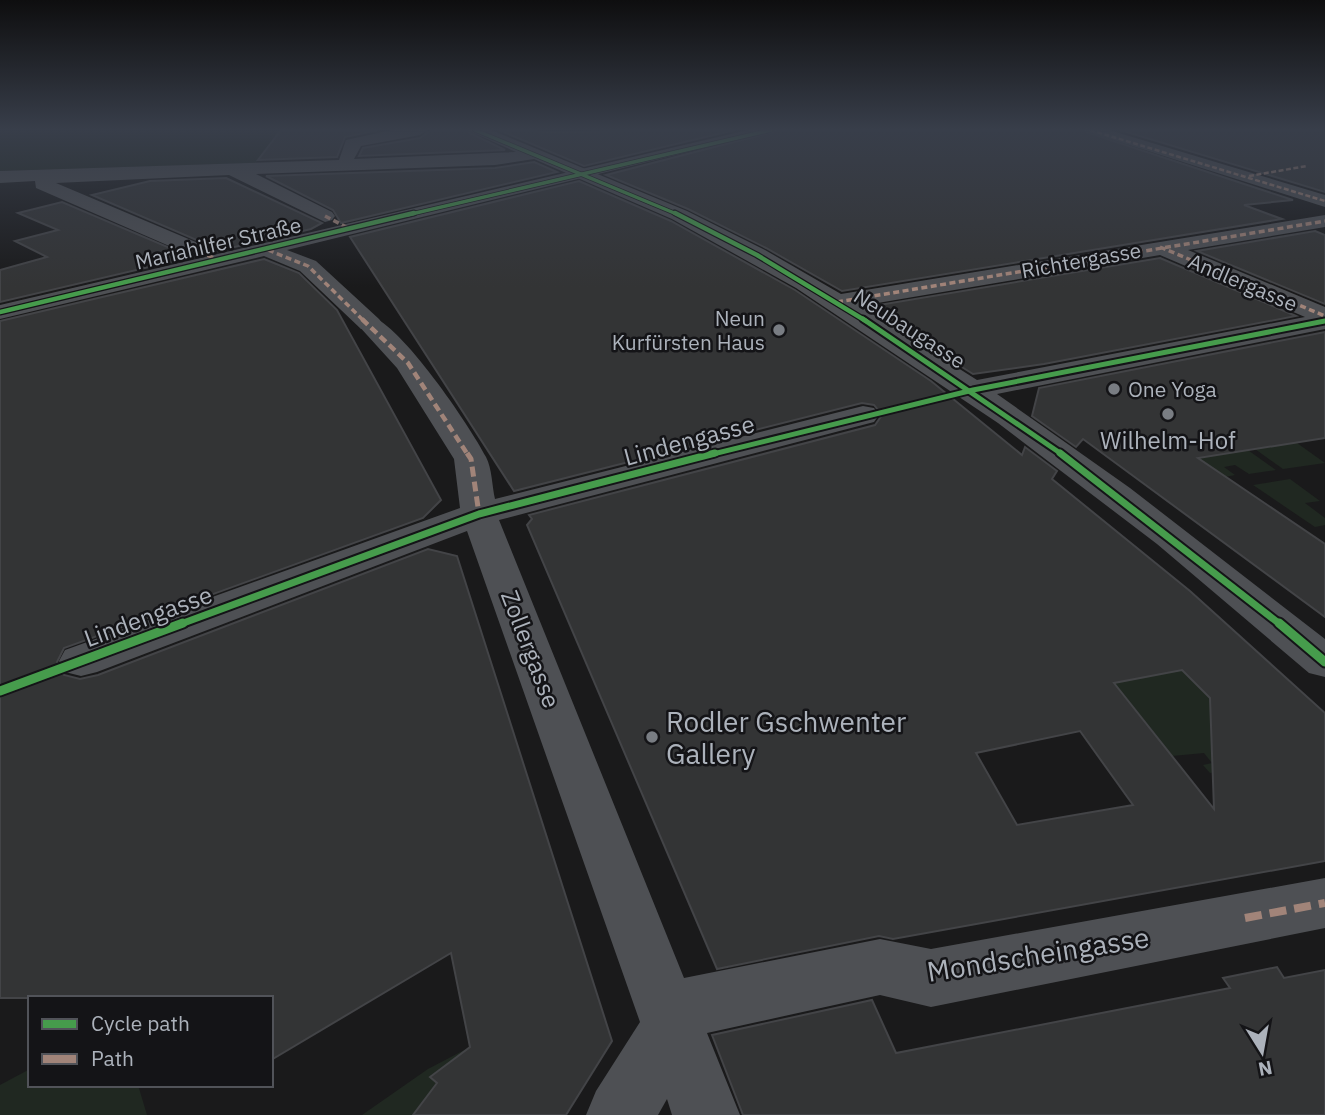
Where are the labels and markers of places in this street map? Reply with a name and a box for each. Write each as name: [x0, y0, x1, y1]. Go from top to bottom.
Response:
place label: Neun Kurfürsten Haus: [612, 304, 765, 356]
marker: Neun Kurfürsten Haus: [771, 322, 787, 338]
place label: One Yoga: [1128, 375, 1217, 403]
marker: One Yoga: [1106, 381, 1122, 397]
marker: Wilhelm-Hof: [1160, 406, 1176, 422]
place label: Wilhelm-Hof: [1100, 424, 1236, 456]
place label: Rodler Gschwenter Gallery: [666, 703, 906, 772]
marker: Rodler Gschwenter Gallery: [644, 729, 660, 745]

